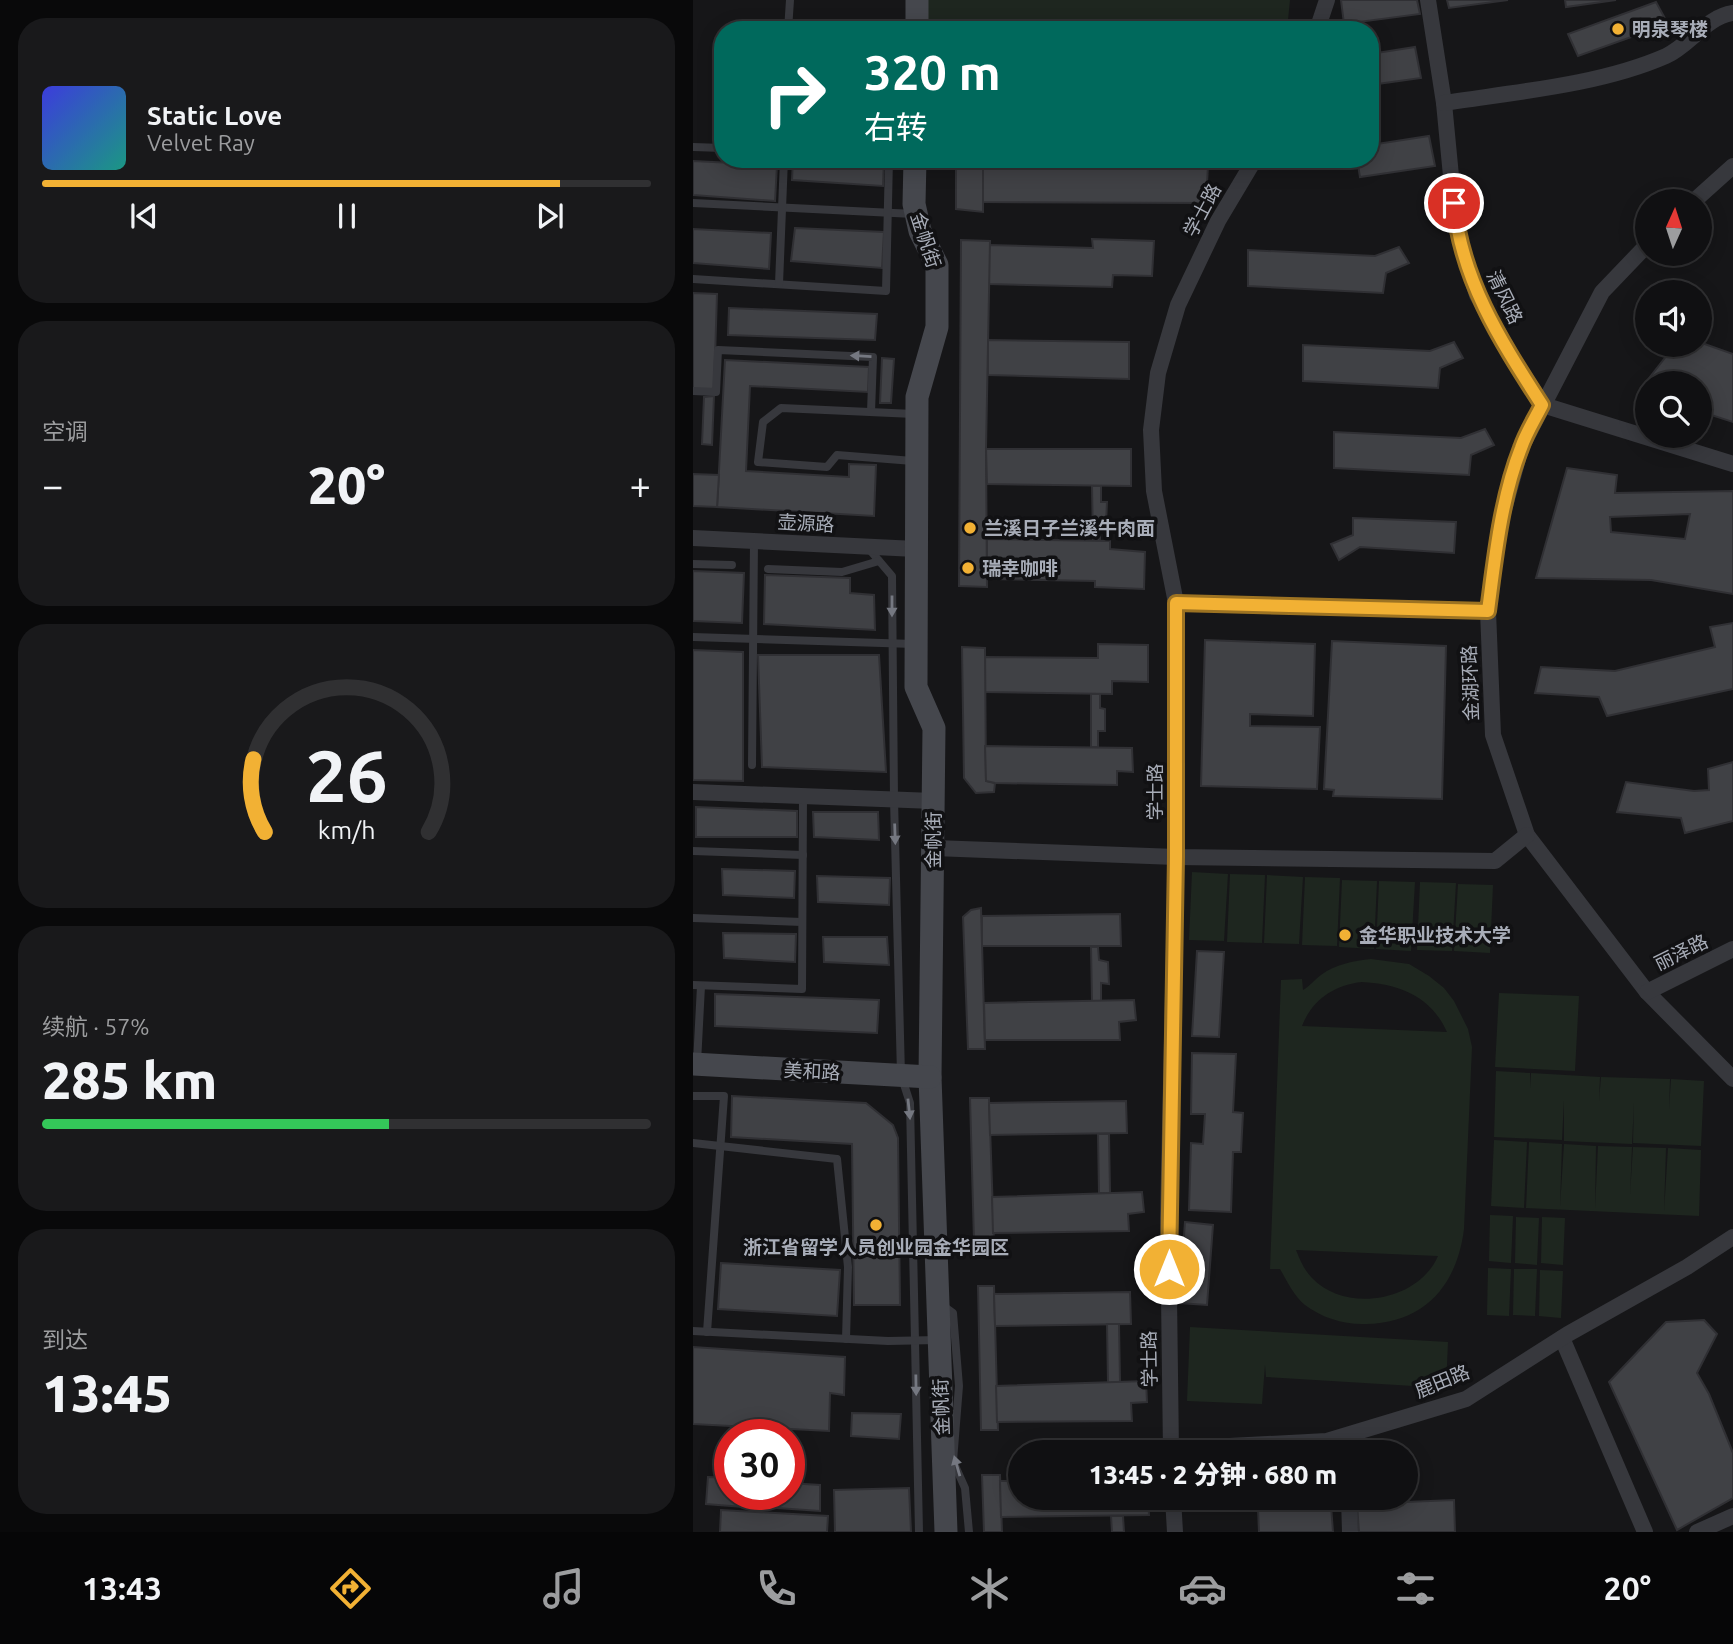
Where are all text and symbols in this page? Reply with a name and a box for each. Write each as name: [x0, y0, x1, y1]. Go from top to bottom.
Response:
place label: 明泉琴楼: [1632, 18, 1708, 40]
marker: 明泉琴楼: [1610, 21, 1626, 37]
text: 320 m: [864, 44, 1001, 99]
icon: right: [749, 49, 840, 140]
text: Static Love: [147, 101, 282, 130]
text: 右转: [864, 109, 928, 145]
text: Velvet Ray: [147, 130, 255, 155]
pin: [1424, 173, 1484, 233]
street label: 学士路: [1179, 180, 1225, 240]
icon: arrive: [1435, 184, 1473, 222]
north arrow: [1635, 189, 1711, 266]
map controls: [1635, 189, 1712, 448]
icon: previous: [125, 197, 163, 235]
icon: pause: [328, 197, 366, 235]
icon: next: [531, 197, 569, 235]
street label: 金帆街: [907, 209, 945, 271]
street label: 清风路: [1483, 267, 1527, 327]
button: sound: [1635, 280, 1712, 357]
one-way arrow: [849, 351, 871, 362]
button: search: [1635, 371, 1712, 448]
text: 空调: [42, 419, 88, 444]
text: 20°: [308, 456, 385, 514]
text: −: [42, 464, 63, 506]
text: +: [630, 464, 651, 506]
street label: 壶源路: [777, 511, 835, 535]
place label: 兰溪日子兰溪牛肉面: [984, 517, 1155, 539]
marker: 兰溪日子兰溪牛肉面: [962, 520, 978, 536]
place label: 瑞幸咖啡: [982, 557, 1058, 579]
marker: 瑞幸咖啡: [960, 560, 976, 576]
one-way arrow: [886, 595, 898, 617]
street label: 金湖环路: [1458, 645, 1482, 721]
text: 26: [305, 734, 388, 816]
street label: 学士路: [1144, 763, 1166, 821]
street label: 金帆街: [922, 811, 944, 869]
text: km/h: [318, 816, 375, 844]
one-way arrow: [889, 823, 900, 845]
place label: 金华职业技术大学: [1359, 924, 1511, 946]
marker: 金华职业技术大学: [1337, 927, 1353, 943]
street label: 丽泽路: [1651, 930, 1711, 974]
text: 续航 · 57%: [42, 1014, 149, 1039]
text: 285 km: [42, 1051, 217, 1109]
street label: 美和路: [783, 1059, 841, 1083]
one-way arrow: [904, 1098, 915, 1120]
marker: 浙江省留学人员创业园金华园区: [868, 1217, 884, 1233]
position arrow: [1132, 1232, 1206, 1306]
place label: 浙江省留学人员创业园金华园区: [743, 1236, 1009, 1258]
text: 到达: [42, 1327, 88, 1352]
street label: 学士路: [1138, 1330, 1160, 1388]
street label: 鹿田路: [1411, 1360, 1473, 1402]
text: 13:45: [42, 1364, 172, 1422]
one-way arrow: [910, 1374, 922, 1396]
street label: 金帆街: [929, 1378, 953, 1436]
speed limit sign: 30: [714, 1419, 805, 1510]
one-way arrow: [951, 1454, 962, 1476]
text: 13:45 · 2 分钟 · 680 m: [1089, 1460, 1337, 1489]
icon: directions: [326, 1564, 375, 1613]
icon: music: [539, 1564, 588, 1613]
icon: phone: [752, 1564, 801, 1613]
icon: climate: [965, 1564, 1014, 1613]
icon: car: [1178, 1564, 1227, 1613]
icon: filters: [1391, 1564, 1440, 1613]
text: 13:43: [82, 1570, 162, 1606]
text: 20°: [1604, 1570, 1651, 1606]

